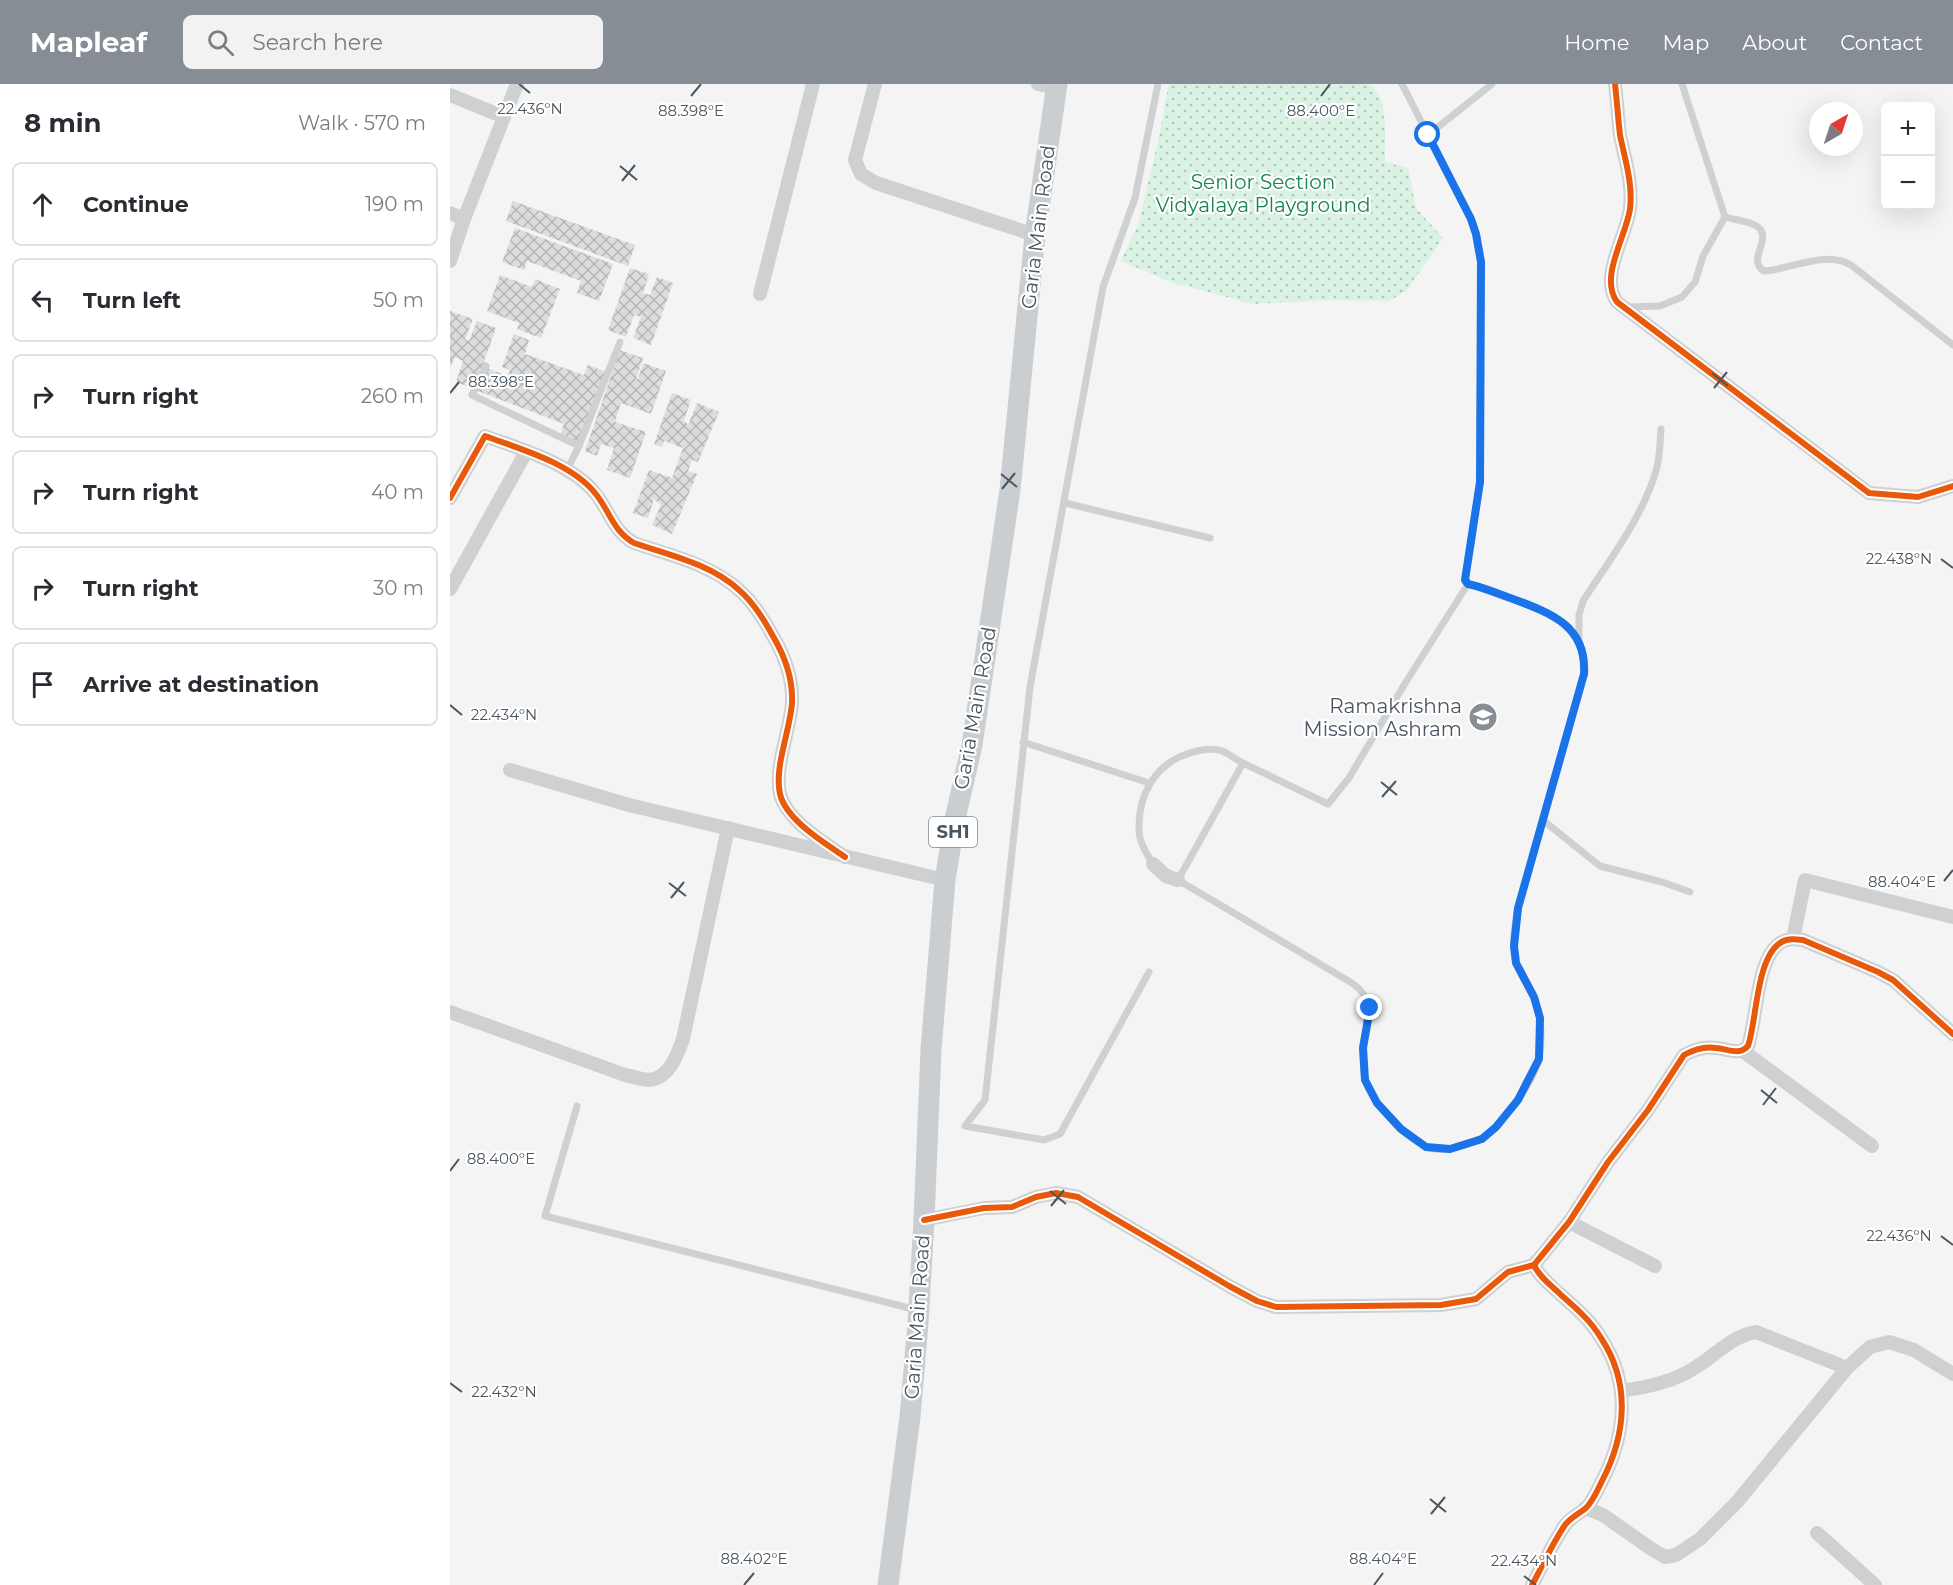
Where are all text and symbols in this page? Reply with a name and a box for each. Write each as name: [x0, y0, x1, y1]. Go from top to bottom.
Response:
search box: [183, 15, 603, 69]
text: Mapleaf: [30, 25, 147, 59]
icon: search: [204, 26, 237, 59]
text: Search here: [252, 29, 383, 56]
text: Home: [1564, 30, 1629, 55]
text: Map: [1662, 30, 1709, 55]
text: About: [1742, 30, 1807, 55]
text: Contact: [1840, 30, 1923, 55]
text: 22.436°N: [497, 99, 563, 118]
text: 88.398°E: [658, 101, 724, 120]
text: 88.400°E: [1287, 101, 1355, 120]
north arrow: [1809, 102, 1863, 156]
map controls: [1881, 102, 1935, 210]
button: +: [1881, 102, 1935, 156]
text: 8 min: [24, 107, 102, 139]
text: Walk · 570 m: [298, 111, 426, 135]
route start: [1414, 121, 1440, 147]
street label: Garia Main Road: [1016, 144, 1060, 310]
button: −: [1881, 156, 1935, 210]
park label: Senior Section Vidyalaya Playground: [1155, 170, 1371, 217]
icon: ahead: [26, 188, 59, 221]
text: Continue: [83, 191, 189, 218]
text: 190 m: [365, 192, 424, 216]
icon: left: [26, 284, 59, 317]
text: Turn left: [83, 287, 181, 314]
text: 50 m: [373, 288, 424, 312]
text: 88.398°E: [468, 372, 534, 391]
icon: right: [26, 380, 59, 413]
text: Turn right: [83, 383, 198, 410]
text: 260 m: [361, 384, 424, 408]
icon: right: [26, 476, 59, 509]
text: Turn right: [83, 479, 198, 506]
text: 40 m: [371, 480, 424, 504]
text: 22.438°N: [1866, 549, 1932, 568]
icon: right: [26, 572, 59, 605]
text: Turn right: [83, 575, 198, 602]
text: 30 m: [373, 576, 424, 600]
street label: Garia Main Road: [949, 625, 1001, 791]
icon: arrive: [26, 668, 59, 701]
text: Arrive at destination: [83, 671, 319, 698]
place label: Ramakrishna Mission Ashram: [1304, 694, 1462, 741]
school or university icon: Ramakrishna Mission Ashram: [1467, 701, 1499, 733]
text: 22.434°N: [471, 705, 537, 724]
road number: SH1: [929, 817, 977, 847]
text: 88.404°E: [1868, 872, 1936, 891]
route end: [1356, 994, 1382, 1020]
text: 88.400°E: [467, 1149, 535, 1168]
text: 22.436°N: [1866, 1226, 1932, 1245]
street label: Garia Main Road: [899, 1234, 935, 1400]
text: 22.432°N: [471, 1382, 537, 1401]
text: 88.402°E: [721, 1549, 787, 1568]
text: 88.404°E: [1349, 1549, 1417, 1568]
text: 22.434°N: [1491, 1551, 1557, 1570]

